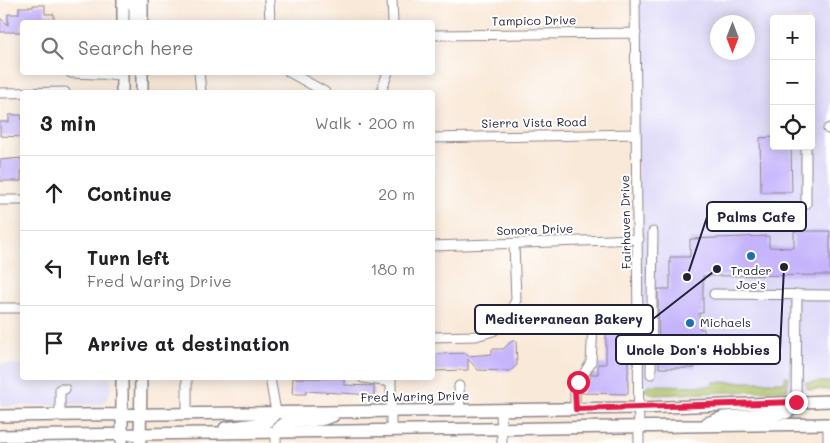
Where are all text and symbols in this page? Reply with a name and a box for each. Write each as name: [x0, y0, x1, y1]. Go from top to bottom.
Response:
street label: Tampico Drive: [492, 11, 576, 29]
north arrow: [710, 15, 755, 60]
map controls: [770, 15, 815, 150]
button: +: [770, 15, 815, 60]
search box: [20, 20, 435, 75]
icon: search: [38, 34, 66, 62]
text: Search here: [78, 35, 194, 60]
button: −: [770, 60, 815, 105]
button: locate: [770, 105, 815, 150]
text: 3 min: [40, 109, 96, 136]
text: Walk · 200 m: [315, 112, 415, 133]
street label: Sierra Vista Road: [481, 113, 587, 131]
street label: Fairhaven Drive: [616, 175, 634, 269]
icon: ahead: [40, 179, 68, 207]
text: Continue: [87, 181, 172, 206]
text: 20 m: [378, 183, 415, 204]
callout: Palms Cafe: [707, 202, 806, 231]
text: Palms Cafe: [717, 207, 795, 226]
street label: Sonora Drive: [496, 220, 574, 238]
text: Turn left: [87, 245, 170, 270]
marker: Trader Joe's: [745, 250, 757, 262]
icon: left: [40, 254, 68, 282]
text: 180 m: [370, 258, 415, 279]
place label: Trader Joe's: [730, 262, 772, 292]
text: Fred Waring Drive: [87, 270, 232, 291]
callout: Mediterranean Bakery: [475, 305, 653, 334]
text: Mediterranean Bakery: [485, 309, 643, 328]
place label: Michaels: [700, 314, 751, 330]
marker: Michaels: [684, 317, 696, 329]
icon: arrive: [40, 329, 68, 357]
text: Arrive at destination: [87, 331, 290, 356]
callout: Uncle Don's Hobbies: [616, 335, 780, 364]
text: Uncle Don's Hobbies: [626, 340, 770, 359]
route start: [567, 371, 590, 394]
street label: Fred Waring Drive: [361, 387, 469, 405]
route end: [785, 391, 808, 414]

